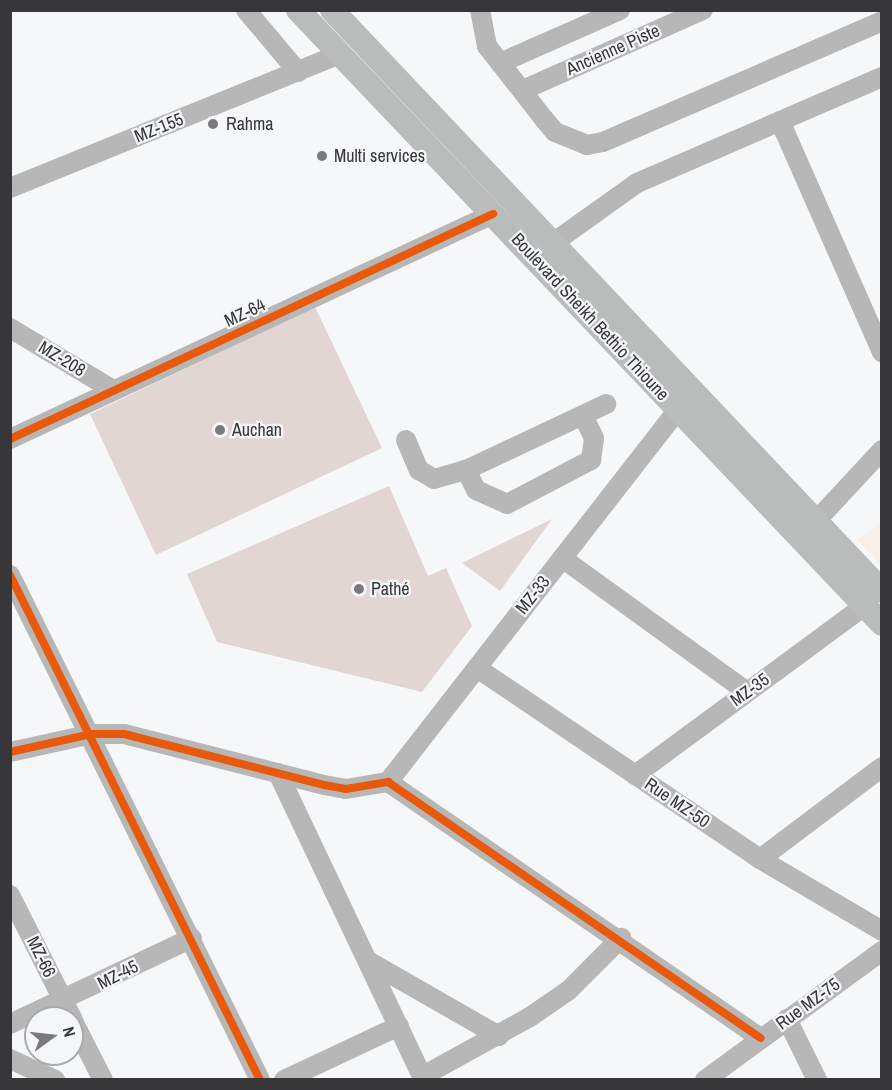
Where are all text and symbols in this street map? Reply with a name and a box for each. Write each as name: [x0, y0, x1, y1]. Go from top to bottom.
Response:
street label: Ancienne Piste: [563, 20, 663, 80]
street label: MZ-155: [131, 108, 187, 148]
place label: Rahma: [226, 113, 274, 135]
marker: Rahma: [204, 115, 222, 133]
place label: Multi services: [334, 145, 425, 167]
marker: Multi services: [315, 149, 329, 163]
street label: Boulevard Sheikh Bethio Thioune: [507, 229, 673, 405]
street label: MZ-64: [221, 294, 269, 332]
street label: MZ-208: [35, 337, 89, 381]
place label: Auchan: [232, 419, 282, 441]
marker: Auchan: [213, 423, 227, 437]
street label: MZ-33: [511, 572, 555, 618]
place label: Pathé: [371, 578, 410, 600]
marker: Pathé: [352, 582, 366, 596]
street label: MZ-35: [726, 669, 774, 711]
street label: Rue MZ-50: [640, 773, 714, 833]
street label: MZ-66: [22, 933, 60, 981]
street label: MZ-45: [94, 956, 142, 994]
street label: Rue MZ-75: [772, 974, 844, 1034]
north arrow: [24, 1006, 84, 1066]
text: N: [58, 1024, 81, 1039]

